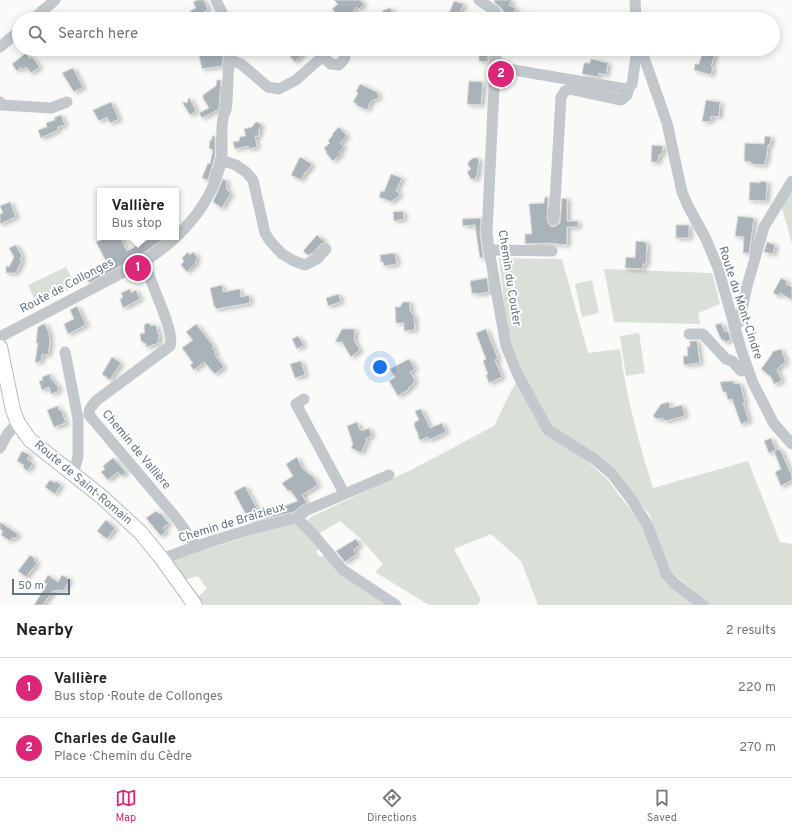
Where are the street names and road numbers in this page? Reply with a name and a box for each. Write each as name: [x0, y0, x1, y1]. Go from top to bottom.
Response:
street label: Chemin du Couter: [493, 229, 525, 328]
street label: Route du Mont-Cindre: [714, 244, 766, 362]
street label: Route de Collonges: [17, 255, 117, 317]
street label: Chemin de Vallière: [98, 407, 174, 493]
street label: Route de Saint-Romain: [31, 437, 135, 529]
street label: Chemin de Braizieux: [177, 499, 287, 547]

